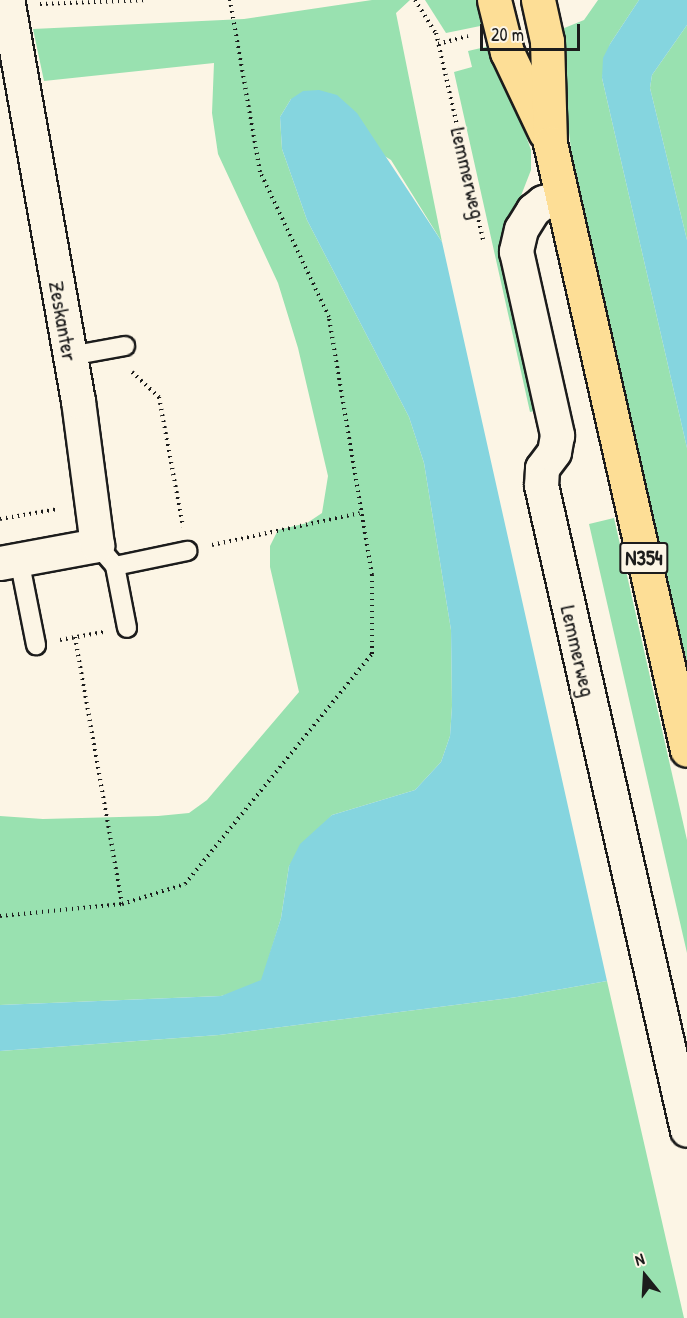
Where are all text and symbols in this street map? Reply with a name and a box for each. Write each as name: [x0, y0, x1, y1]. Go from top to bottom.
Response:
scale bar: [483, 12, 584, 50]
text: 20 m: [491, 22, 524, 47]
street label: Lemmerweg: [445, 125, 491, 221]
street label: Zeskanter: [43, 279, 83, 363]
road number: N354: [618, 540, 670, 576]
street label: Lemmerweg: [555, 603, 601, 699]
north arrow: [615, 1246, 675, 1306]
text: N: [632, 1247, 647, 1271]

